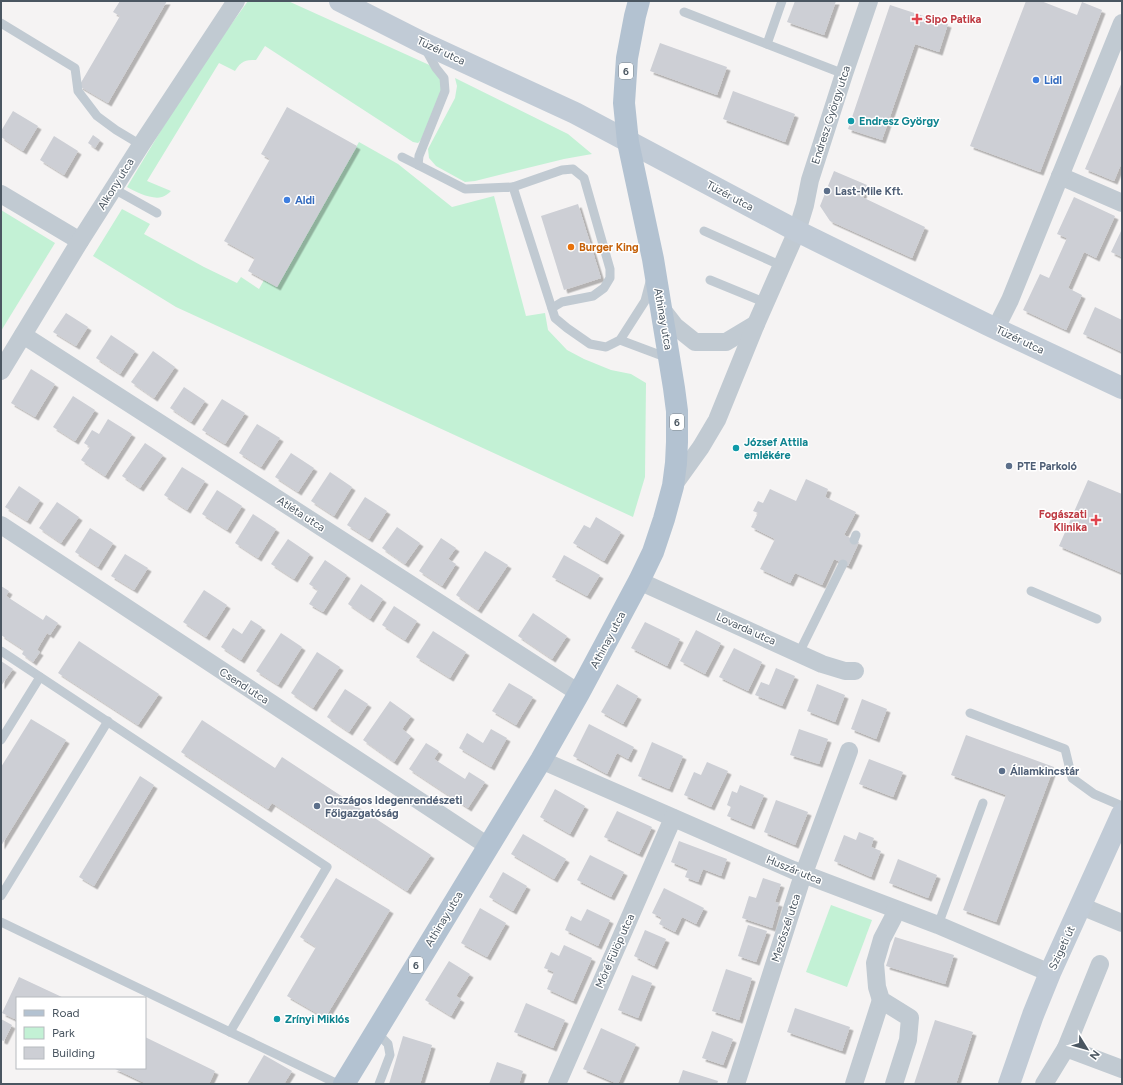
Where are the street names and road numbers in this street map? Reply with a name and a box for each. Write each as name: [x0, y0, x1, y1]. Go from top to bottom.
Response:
street label: Tüzér utca: [415, 34, 467, 68]
road number: 6: [619, 63, 633, 79]
street label: Endresz György utca: [809, 64, 853, 166]
street label: Alkony utca: [95, 156, 137, 212]
street label: Tüzér utca: [704, 178, 756, 214]
street label: Athinay utca: [651, 287, 675, 351]
street label: Tüzér utca: [994, 323, 1046, 357]
road number: 6: [670, 414, 684, 430]
street label: Atléta utca: [275, 494, 327, 534]
street label: Athinay utca: [588, 609, 628, 671]
street label: Lovarda utca: [714, 610, 778, 648]
street label: Csend utca: [217, 665, 271, 707]
street label: Huszár utca: [764, 853, 824, 887]
street label: Athinay utca: [422, 889, 466, 949]
street label: Mezőszél utca: [769, 892, 803, 964]
street label: Móré Fülöp utca: [593, 912, 637, 990]
street label: Szigeti út: [1046, 924, 1078, 972]
road number: 6: [409, 957, 423, 973]

